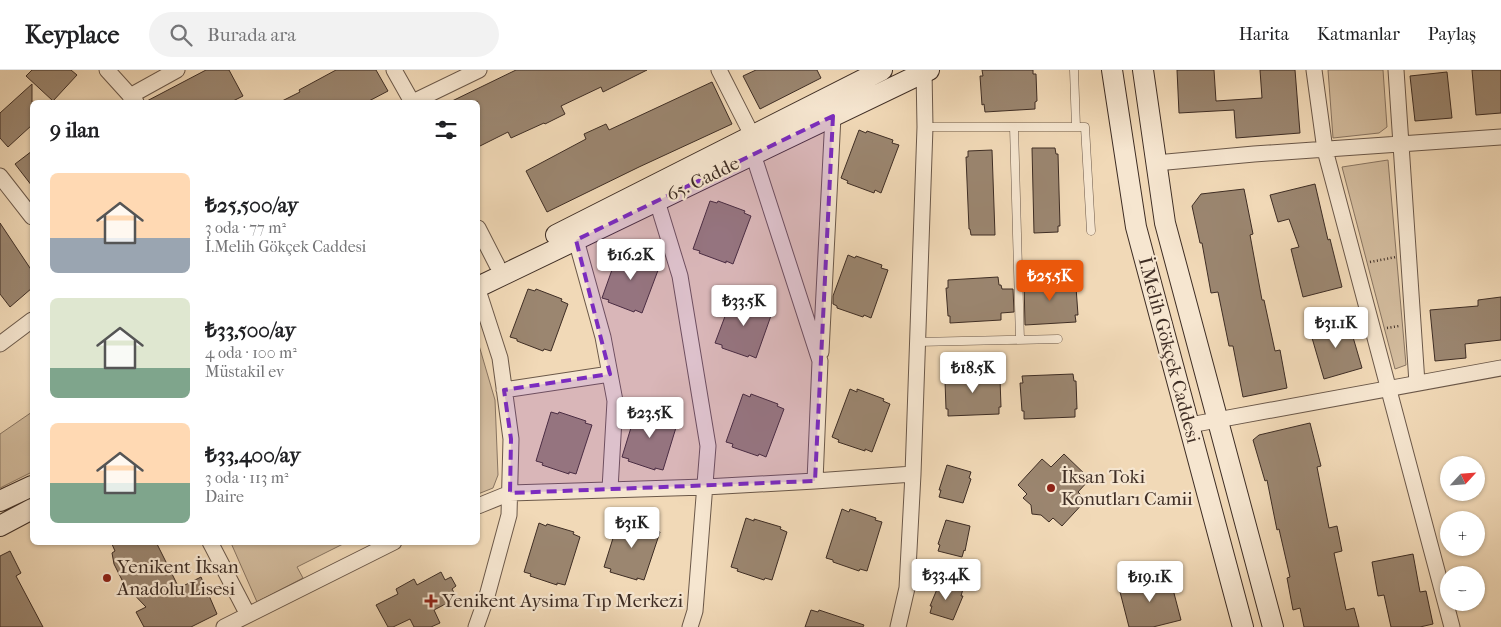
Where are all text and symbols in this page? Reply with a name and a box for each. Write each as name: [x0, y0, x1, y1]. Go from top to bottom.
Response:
search box: [149, 12, 499, 57]
text: Keyplace: [25, 21, 119, 49]
icon: search: [167, 21, 195, 49]
text: Burada ara: [207, 24, 296, 46]
text: Harita: [1239, 24, 1289, 45]
text: Katmanlar: [1317, 24, 1400, 45]
text: Paylaş: [1428, 24, 1476, 45]
icon: filters: [432, 116, 460, 144]
text: 9 ilan: [50, 118, 99, 142]
street label: 65. Cadde: [663, 152, 743, 206]
icon: home: [90, 193, 150, 253]
text: ₺25,500/ay: [205, 193, 298, 217]
text: 3 oda · 77 m²: [205, 218, 286, 237]
text: İ.Melih Gökçek Caddesi: [205, 237, 366, 256]
pin: ₺16.2K: [590, 238, 672, 281]
text: ₺16.2K: [608, 245, 654, 264]
street label: İ.Melih Gökçek Caddesi: [1134, 255, 1205, 446]
pin: ₺25.5K: [1009, 260, 1091, 302]
text: ₺25.5K: [1027, 266, 1073, 285]
pin: ₺33.5K: [703, 284, 785, 327]
text: ₺33.5K: [722, 291, 766, 310]
pin: ₺31.1K: [1295, 306, 1377, 349]
text: ₺31.1K: [1315, 313, 1357, 332]
icon: home: [90, 318, 150, 378]
text: ₺33,500/ay: [205, 318, 296, 342]
text: 4 oda · 100 m²: [205, 343, 297, 362]
pin: ₺18.5K: [932, 352, 1014, 394]
text: ₺18.5K: [951, 358, 995, 377]
text: Müstakil ev: [205, 362, 284, 381]
pin: ₺23.5K: [609, 396, 691, 439]
text: ₺23.5K: [628, 403, 672, 422]
icon: home: [90, 443, 150, 503]
text: ₺33,400/ay: [205, 443, 300, 467]
north arrow: [1440, 456, 1485, 501]
map controls: [1440, 456, 1485, 611]
place label: İksan Toki Konutları Camii: [1061, 466, 1193, 510]
text: 3 oda · 113 m²: [205, 468, 289, 487]
marker: İksan Toki Konutları Camii: [1045, 482, 1057, 494]
text: Daire: [205, 487, 244, 506]
pin: ₺31K: [602, 506, 662, 549]
button: +: [1440, 511, 1485, 556]
text: ₺31K: [615, 513, 649, 532]
place label: Yenikent İksan Anadolu Lisesi: [116, 556, 239, 600]
pin: ₺33.4K: [905, 558, 987, 601]
pin: ₺19.1K: [1109, 560, 1191, 603]
text: ₺33.4K: [923, 565, 969, 584]
button: −: [1440, 566, 1485, 611]
text: ₺19.1K: [1128, 567, 1172, 586]
marker: Yenikent İksan Anadolu Lisesi: [101, 572, 113, 584]
place label: Yenikent Aysima Tıp Merkezi: [441, 590, 683, 612]
marker: Yenikent Aysima Tıp Merkezi: [424, 594, 438, 608]

